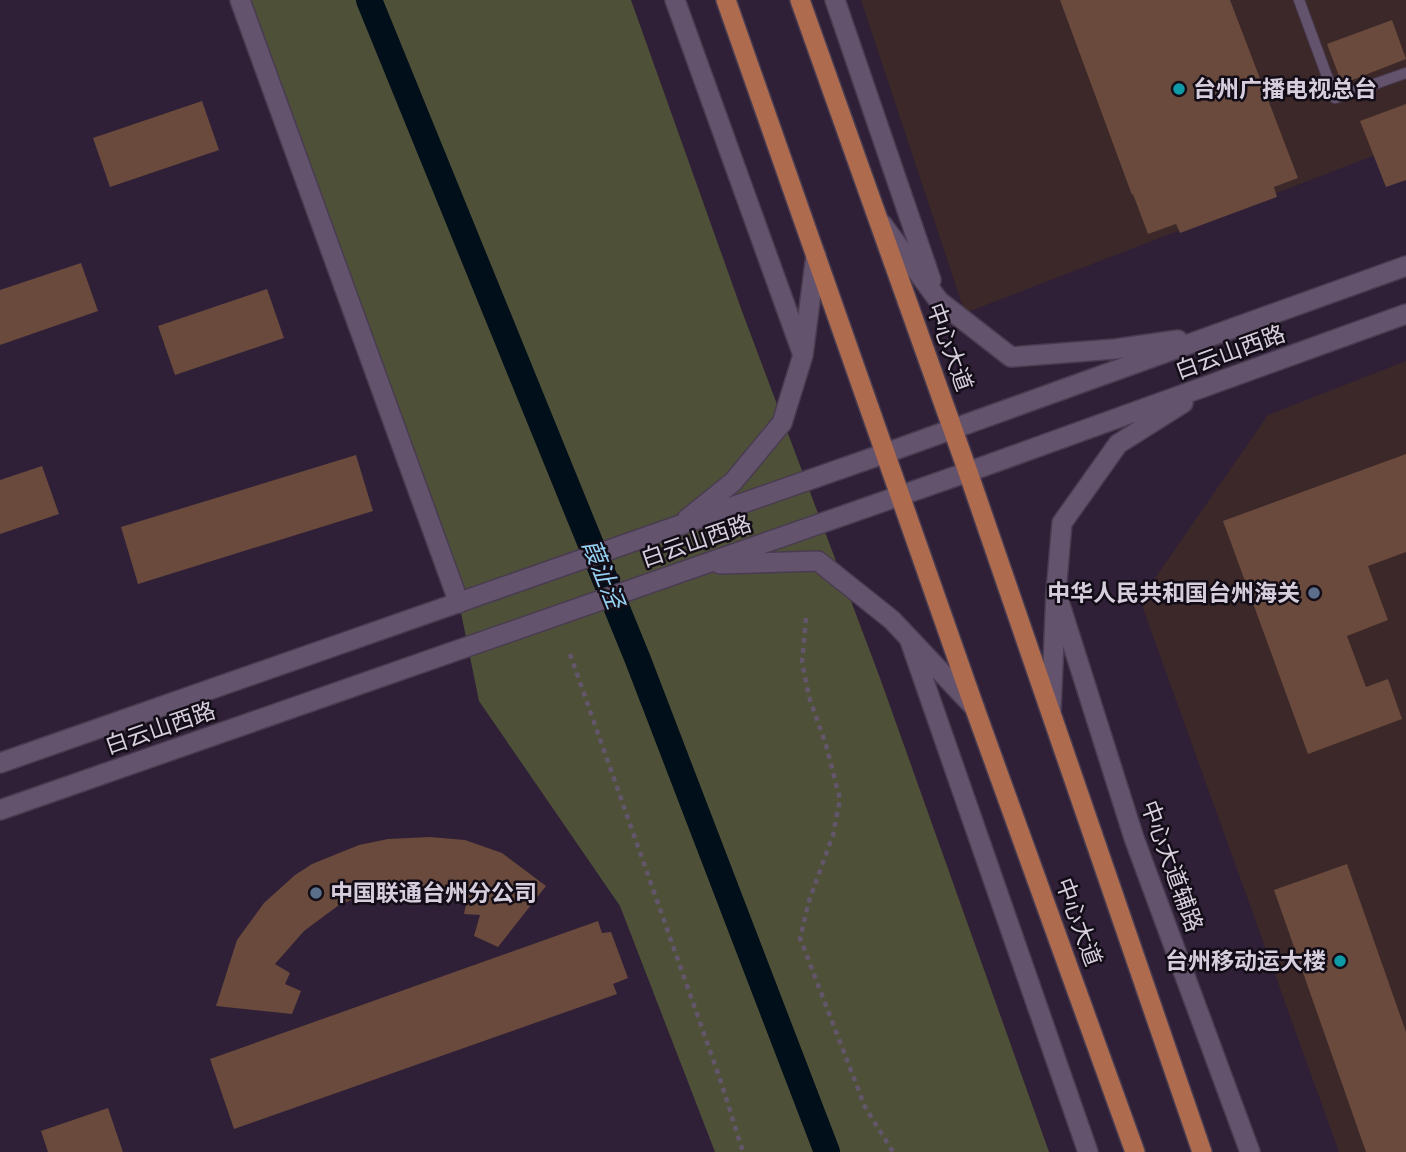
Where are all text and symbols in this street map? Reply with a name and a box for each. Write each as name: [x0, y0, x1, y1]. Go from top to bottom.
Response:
place label: 台州广播电视总台: [1193, 73, 1377, 103]
marker: 台州广播电视总台: [1171, 81, 1187, 97]
street label: 中心大道: [921, 298, 981, 395]
street label: 白云山西路: [1170, 317, 1289, 385]
street label: 白云山西路: [636, 507, 755, 573]
water label: 葭沚泾: [576, 534, 633, 615]
place label: 中华人民共和国台州海关: [1047, 577, 1300, 607]
marker: 中华人民共和国台州海关: [1306, 585, 1322, 601]
street label: 白云山西路: [100, 694, 219, 760]
street label: 中心大道辅路: [1135, 796, 1211, 936]
street label: 中心大道: [1050, 873, 1110, 970]
place label: 中国联通台州分公司: [330, 877, 537, 907]
marker: 中国联通台州分公司: [308, 885, 324, 901]
place label: 台州移动运大楼: [1165, 945, 1326, 975]
marker: 台州移动运大楼: [1332, 953, 1348, 969]

